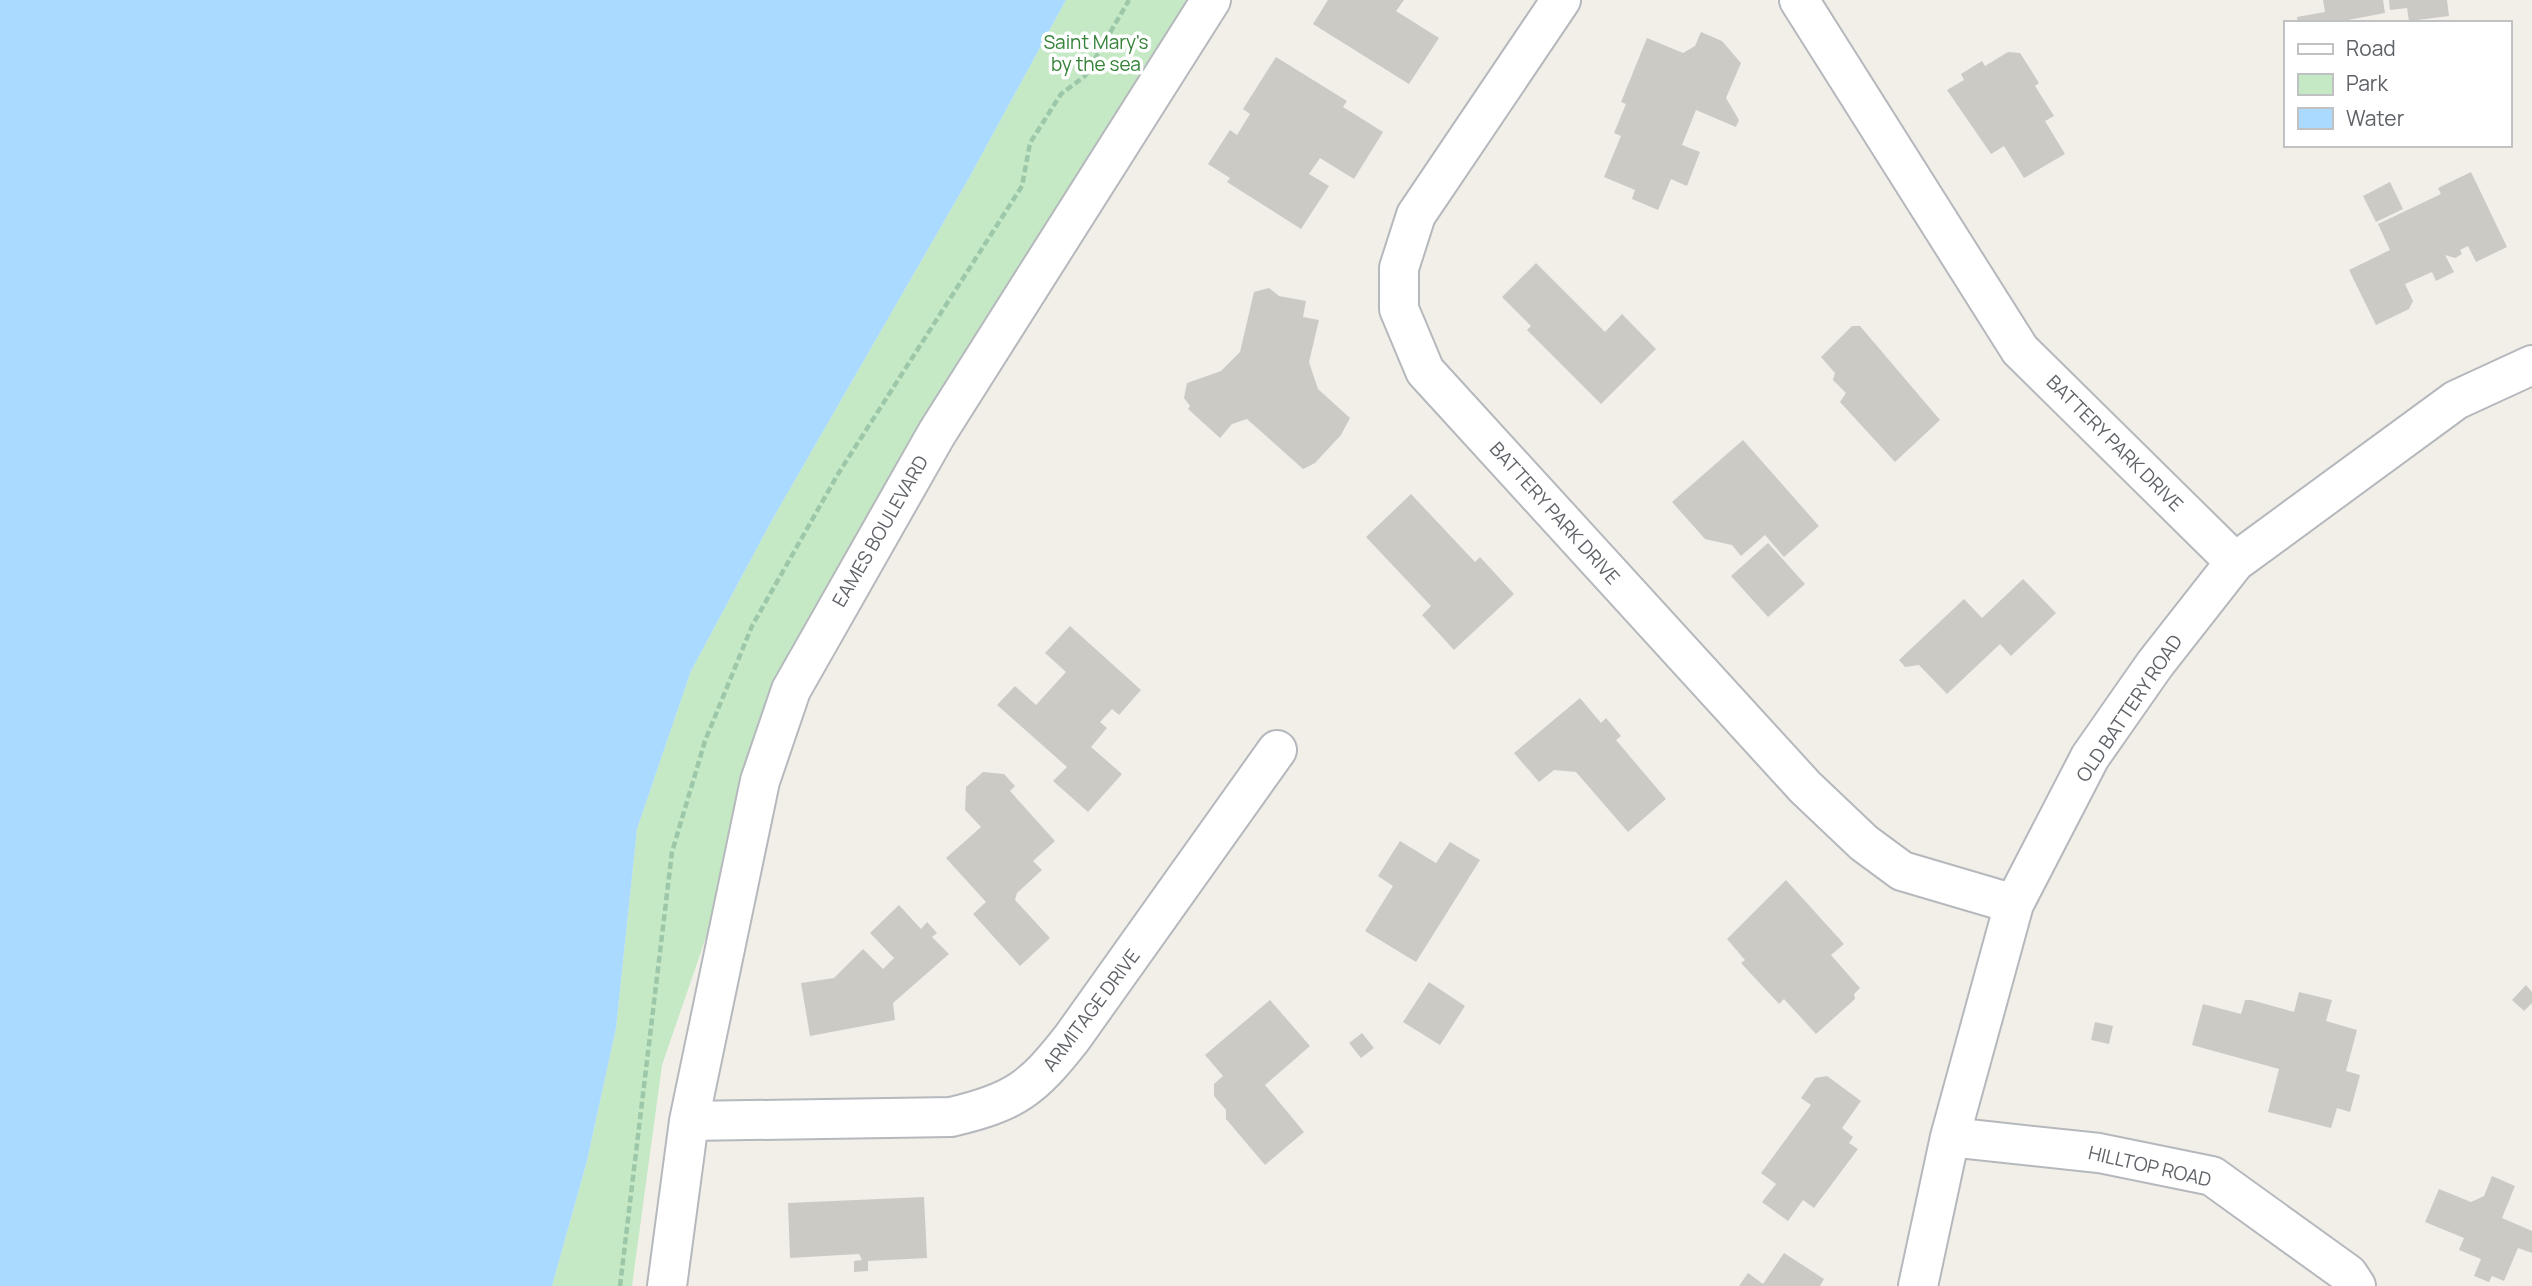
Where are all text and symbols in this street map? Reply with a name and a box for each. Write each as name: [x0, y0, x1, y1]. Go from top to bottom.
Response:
legend: [2284, 21, 2511, 147]
park label: Saint Mary's by the sea: [1043, 29, 1149, 77]
text: Road: [2346, 34, 2396, 62]
text: Park: [2346, 69, 2388, 97]
text: Water: [2346, 104, 2405, 132]
street label: BATTERY PARK DRIVE: [2041, 369, 2189, 517]
street label: BATTERY PARK DRIVE: [1484, 436, 1626, 590]
street label: EAMES BOULEVARD: [826, 451, 934, 611]
street label: OLD BATTERY ROAD: [2070, 629, 2188, 787]
street label: ARMITAGE DRIVE: [1037, 944, 1145, 1076]
street label: HILLTOP ROAD: [2086, 1139, 2214, 1193]

